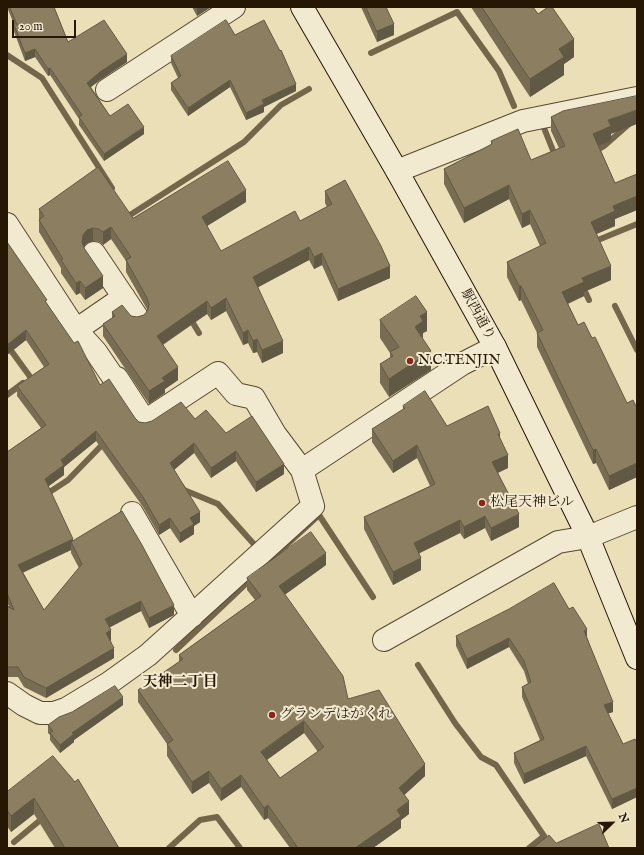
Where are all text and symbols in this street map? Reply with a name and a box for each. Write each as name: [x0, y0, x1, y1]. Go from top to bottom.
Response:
scale bar: [14, 12, 78, 38]
text: 20 m: [19, 19, 42, 34]
street label: 駅西通り: [456, 286, 498, 344]
place label: N.C.TENJIN: [418, 353, 501, 369]
marker: N.C.TENJIN: [405, 356, 415, 366]
place label: 松尾天神ビル: [490, 495, 574, 511]
marker: 松尾天神ビル: [477, 498, 487, 508]
district label: 天神二丁目: [143, 674, 217, 692]
place label: グランデはがくれ: [280, 707, 392, 723]
marker: グランデはがくれ: [267, 710, 277, 720]
north arrow: [592, 803, 632, 843]
text: N: [615, 811, 631, 825]

